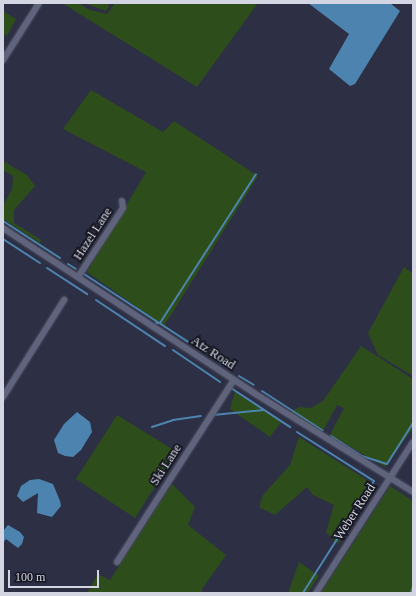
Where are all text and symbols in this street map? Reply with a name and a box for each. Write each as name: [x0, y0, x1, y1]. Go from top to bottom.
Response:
street label: Hazel Lane: [70, 205, 116, 263]
street label: Atz Road: [188, 333, 238, 373]
street label: Ski Lane: [147, 441, 185, 489]
street label: Weber Road: [331, 481, 379, 543]
scale bar: [10, 562, 101, 588]
text: 100 m: [15, 570, 45, 584]

